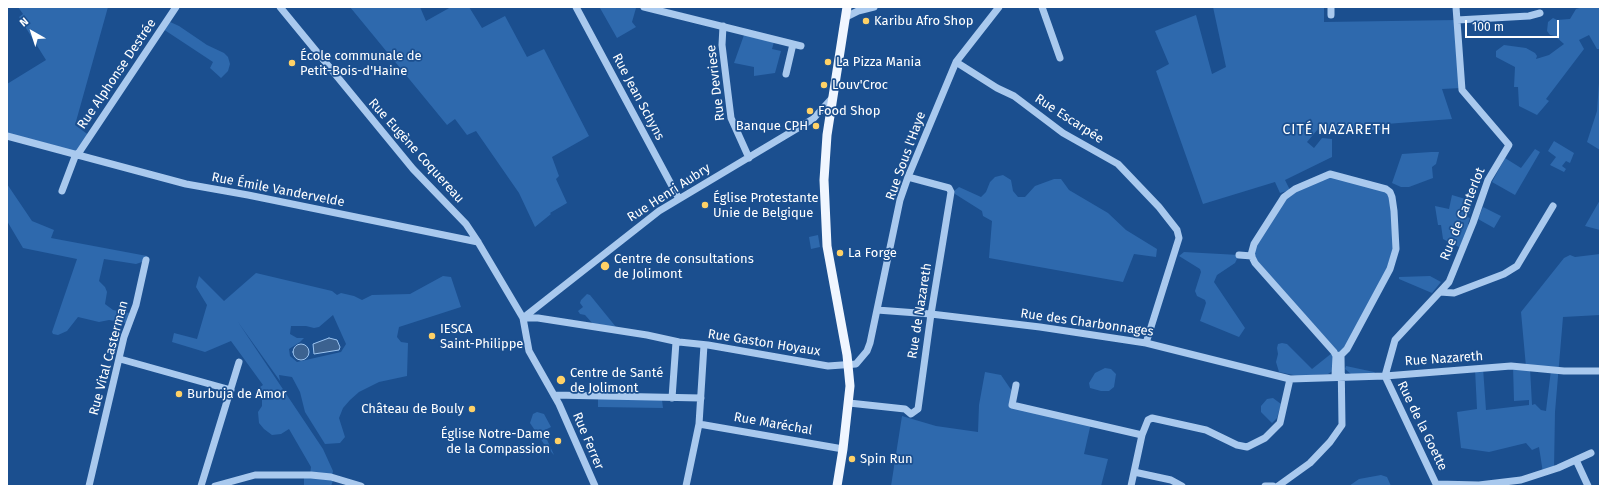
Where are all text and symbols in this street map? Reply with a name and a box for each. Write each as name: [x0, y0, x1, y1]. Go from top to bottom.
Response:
north arrow: [12, 12, 52, 52]
scale bar: [1467, 12, 1561, 38]
place label: Karibu Afro Shop: [874, 13, 974, 29]
text: N: [17, 15, 31, 30]
street label: Rue Alphonse Destrée: [74, 16, 160, 132]
marker: Karibu Afro Shop: [861, 16, 871, 26]
text: 100 m: [1472, 20, 1504, 34]
street label: Rue Devriese: [704, 44, 728, 122]
place label: École communale de Petit-Bois-d'Haine: [300, 48, 422, 79]
street label: Rue Jean Schyns: [609, 51, 667, 143]
place label: La Pizza Mania: [836, 54, 921, 70]
marker: La Pizza Mania: [823, 57, 833, 67]
marker: École communale de Petit-Bois-d'Haine: [287, 58, 297, 68]
place label: Louv'Croc: [832, 77, 888, 93]
marker: Louv'Croc: [819, 80, 829, 90]
street label: Rue Escarpée: [1032, 91, 1106, 147]
street label: Rue Eugène Coquereau: [365, 95, 467, 207]
place label: Food Shop: [818, 103, 880, 119]
marker: Food Shop: [805, 106, 815, 116]
street label: Rue Sous l'Haye: [883, 109, 929, 203]
place label: Banque CPH: [736, 118, 808, 134]
marker: Banque CPH: [811, 121, 821, 131]
district label: CITÉ NAZARETH: [1282, 122, 1392, 138]
street label: Rue Henri Aubry: [625, 160, 713, 226]
street label: Rue de Canterlot: [1437, 165, 1489, 263]
street label: Rue Émile Vandervelde: [210, 169, 346, 211]
place label: Église Protestante Unie de Belgique: [713, 190, 819, 221]
marker: Église Protestante Unie de Belgique: [700, 200, 710, 210]
place label: La Forge: [848, 245, 897, 261]
marker: La Forge: [835, 248, 845, 258]
place label: Centre de consultations de Jolimont: [614, 251, 754, 282]
marker: Centre de consultations de Jolimont: [599, 260, 611, 272]
street label: Rue de Nazareth: [905, 262, 935, 360]
street label: Rue Vital Casterman: [86, 299, 132, 417]
street label: Rue des Charbonnages: [1019, 306, 1155, 340]
place label: IESCA Saint-Philippe: [440, 321, 523, 352]
street label: Rue Gaston Hoyaux: [707, 326, 821, 360]
marker: IESCA Saint-Philippe: [427, 331, 437, 341]
street label: Rue Nazareth: [1404, 348, 1484, 370]
place label: Centre de Santé de Jolimont: [570, 365, 663, 396]
marker: Centre de Santé de Jolimont: [555, 374, 567, 386]
street label: Rue de la Goette: [1394, 379, 1450, 473]
place label: Burbuja de Amor: [187, 386, 286, 402]
marker: Burbuja de Amor: [174, 389, 184, 399]
place label: Château de Bouly: [361, 401, 464, 417]
marker: Château de Bouly: [467, 404, 477, 414]
street label: Rue Maréchal: [733, 409, 813, 439]
street label: Rue Ferrer: [569, 410, 607, 472]
place label: Église Notre-Dame de la Compassion: [441, 426, 550, 457]
marker: Église Notre-Dame de la Compassion: [553, 436, 563, 446]
place label: Spin Run: [860, 451, 913, 467]
marker: Spin Run: [847, 454, 857, 464]

